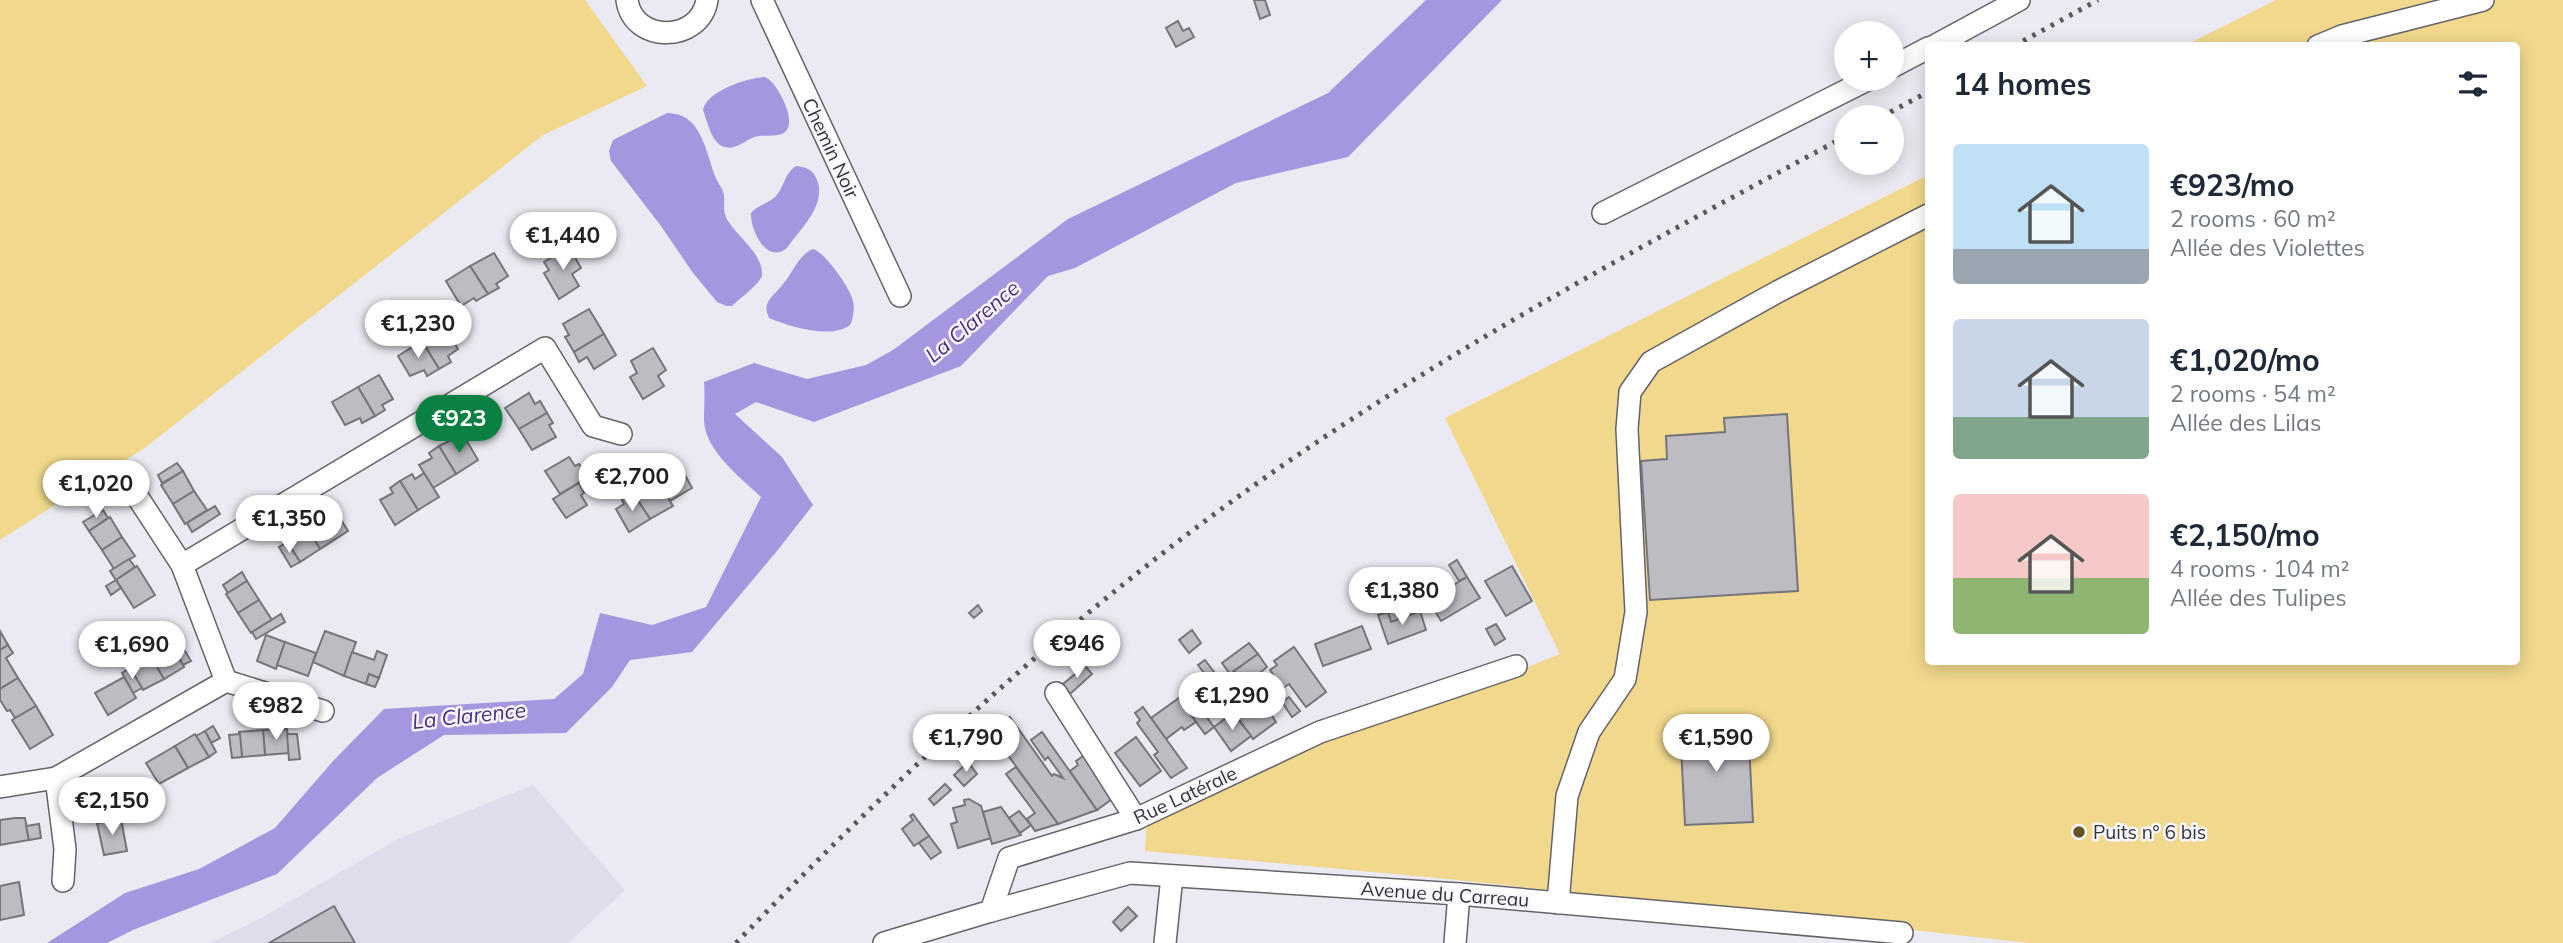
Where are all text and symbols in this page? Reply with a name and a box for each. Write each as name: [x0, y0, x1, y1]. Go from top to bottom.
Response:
map controls: [1834, 21, 1904, 175]
button: +: [1834, 21, 1904, 91]
text: 14 homes: [1953, 65, 2092, 103]
icon: filters: [2454, 65, 2492, 103]
street label: Chemin Noir: [797, 94, 865, 202]
button: −: [1834, 105, 1904, 175]
text: €923/mo: [2170, 166, 2294, 204]
icon: home: [2009, 172, 2093, 256]
text: 2 rooms · 60 m²: [2170, 204, 2336, 233]
pin: €1,440: [506, 212, 620, 272]
text: €1,440: [526, 220, 600, 249]
text: Allée des Violettes: [2170, 233, 2365, 262]
water label: La Clarence: [920, 274, 1024, 368]
pin: €1,230: [361, 300, 475, 360]
text: €1,230: [381, 308, 455, 337]
text: €1,020/mo: [2170, 341, 2320, 379]
icon: home: [2009, 347, 2093, 431]
text: 2 rooms · 54 m²: [2170, 379, 2336, 408]
pin: €923: [418, 396, 500, 455]
text: €923: [431, 403, 487, 432]
text: Allée des Lilas: [2170, 408, 2321, 437]
pin: €2,700: [575, 454, 689, 513]
pin: €1,020: [39, 461, 153, 520]
text: €2,700: [595, 461, 669, 490]
text: €1,020: [59, 468, 133, 497]
pin: €1,350: [232, 496, 346, 555]
text: €1,350: [252, 503, 326, 532]
text: €2,150/mo: [2170, 516, 2320, 554]
icon: home: [2009, 522, 2093, 606]
text: 4 rooms · 104 m²: [2170, 554, 2350, 583]
pin: €1,380: [1345, 568, 1459, 627]
text: €1,380: [1365, 575, 1439, 604]
text: Allée des Tulipes: [2170, 583, 2347, 612]
pin: €946: [1036, 620, 1118, 680]
pin: €1,690: [75, 622, 189, 681]
text: €946: [1049, 628, 1105, 657]
text: €1,690: [95, 629, 169, 658]
pin: €1,290: [1175, 672, 1289, 732]
text: €1,290: [1195, 680, 1269, 709]
pin: €982: [235, 682, 317, 742]
text: €982: [248, 690, 304, 719]
water label: La Clarence: [411, 696, 527, 734]
pin: €1,790: [909, 714, 1023, 774]
pin: €1,590: [1659, 714, 1773, 774]
text: €1,790: [929, 722, 1003, 751]
text: €1,590: [1679, 722, 1753, 751]
street label: Rue Latérale: [1130, 761, 1240, 829]
pin: €2,150: [55, 778, 169, 837]
text: €2,150: [75, 785, 149, 814]
place label: Puits n° 6 bis: [2093, 820, 2206, 844]
marker: Puits n° 6 bis: [2071, 824, 2087, 840]
street label: Avenue du Carreau: [1360, 876, 1530, 912]

